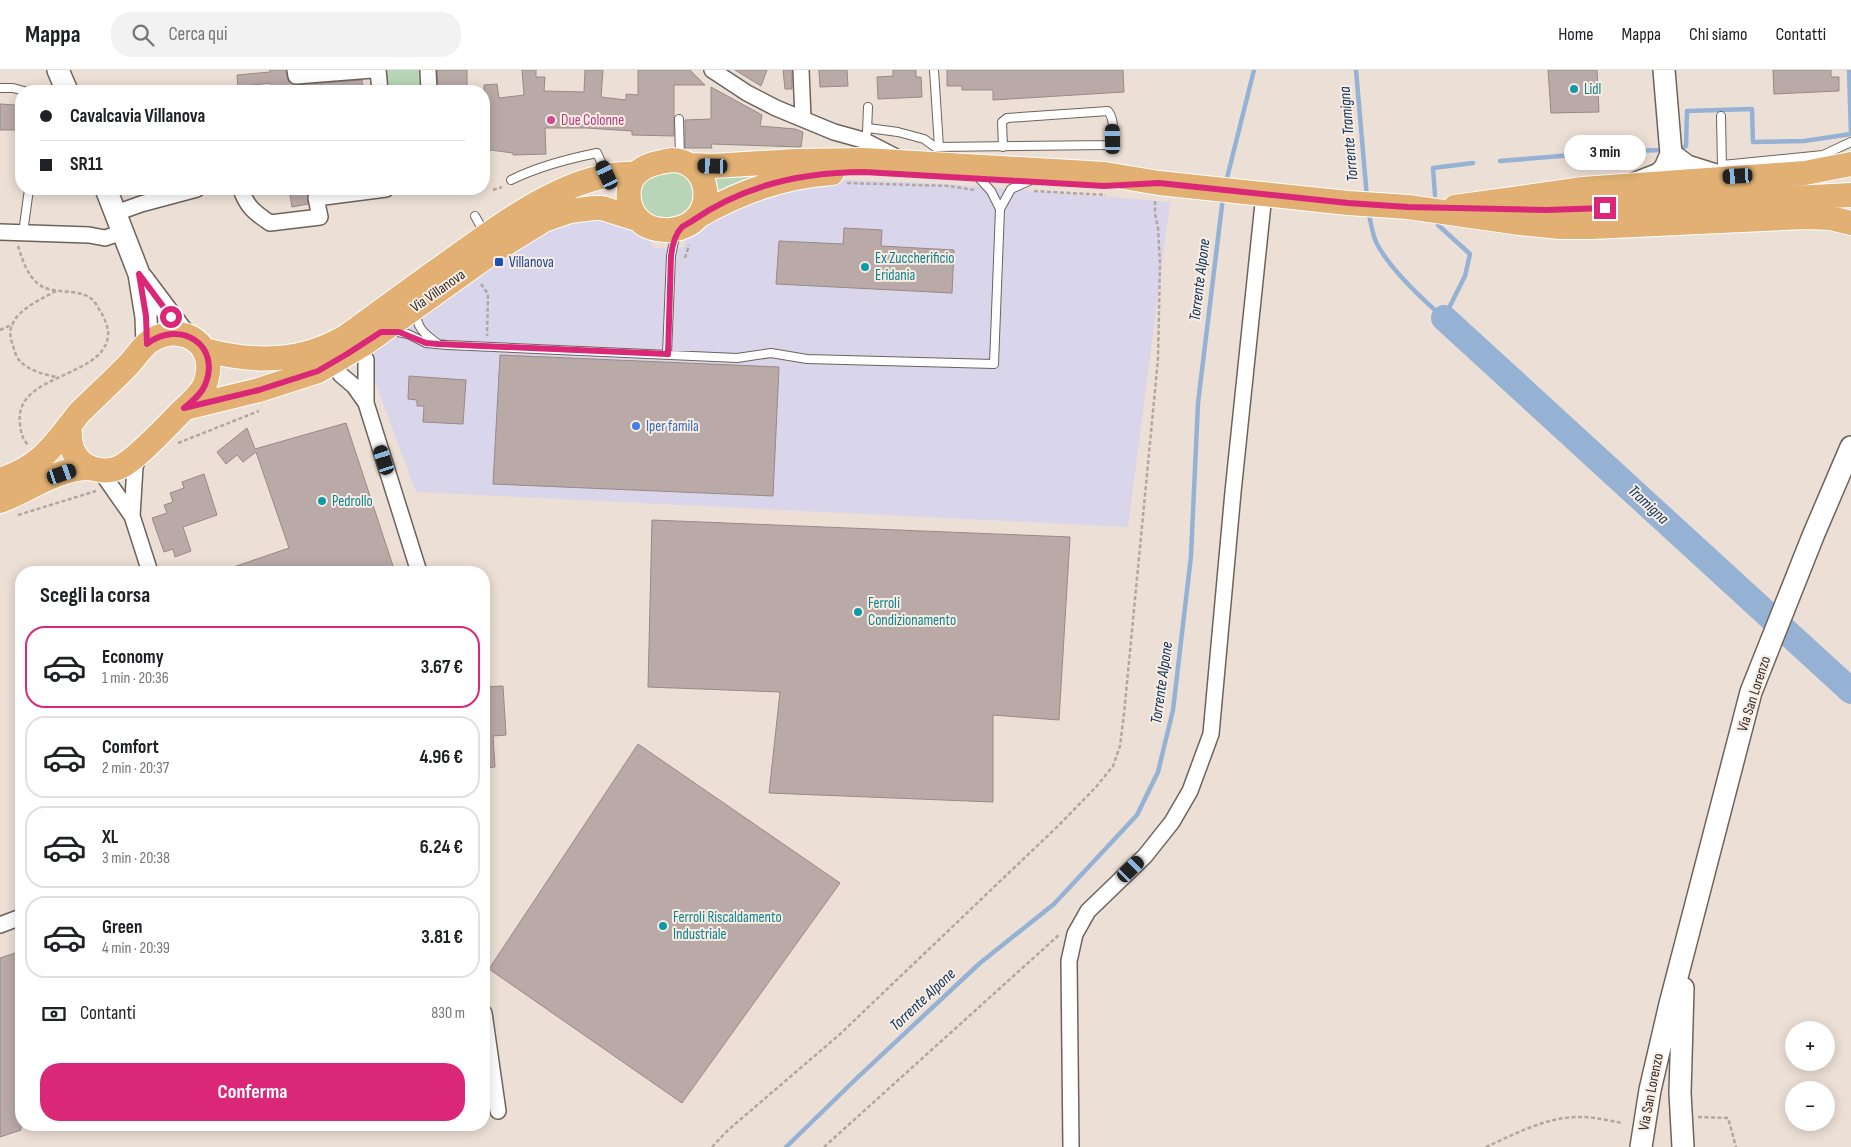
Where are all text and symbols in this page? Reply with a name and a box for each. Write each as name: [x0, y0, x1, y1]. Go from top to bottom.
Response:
search box: [111, 12, 461, 57]
text: Mappa: [25, 20, 81, 49]
icon: search: [129, 21, 157, 49]
text: Cerca qui: [169, 23, 227, 46]
text: Home: [1558, 24, 1594, 45]
text: Mappa: [1622, 24, 1661, 45]
text: Chi siamo: [1689, 24, 1747, 45]
text: Contatti: [1775, 24, 1826, 45]
place label: Lidl: [1584, 80, 1601, 99]
marker: Lidl: [1568, 83, 1580, 95]
water label: Torrente Tramigna: [1335, 85, 1363, 182]
text: Cavalcavia Villanova: [70, 105, 205, 128]
place label: Due Colonne: [561, 111, 624, 130]
marker: Due Colonne: [545, 114, 557, 126]
car: [1105, 124, 1120, 154]
callout: 3 min: [1564, 136, 1646, 170]
text: 3 min: [1590, 143, 1620, 162]
text: SR11: [70, 153, 103, 176]
car: [593, 158, 620, 192]
car: [697, 158, 728, 174]
car: [1722, 168, 1753, 184]
route end: [1594, 197, 1616, 219]
water label: Torrente Alpone: [1186, 238, 1214, 322]
place label: Ex Zuccherificio Eridania: [875, 249, 955, 285]
place label: Villanova: [509, 253, 554, 272]
marker: Villanova: [493, 256, 505, 268]
marker: Ex Zuccherificio Eridania: [859, 261, 871, 273]
street label: Via Villanova: [407, 265, 469, 317]
route start: [160, 306, 182, 328]
place label: Iper famila: [646, 417, 699, 436]
marker: Iper famila: [630, 420, 642, 432]
car: [372, 443, 395, 477]
car: [45, 462, 78, 486]
water label: Tramigna: [1624, 481, 1673, 529]
place label: Pedrollo: [332, 492, 373, 511]
marker: Pedrollo: [316, 495, 328, 507]
text: Scegli la corsa: [40, 582, 150, 609]
place label: Ferroli Condizionamento: [868, 594, 956, 630]
marker: Ferroli Condizionamento: [852, 606, 864, 618]
water label: Torrente Alpone: [1147, 641, 1177, 725]
icon: car: [42, 645, 87, 690]
text: Economy: [102, 646, 164, 669]
street label: Via San Lorenzo: [1733, 654, 1775, 734]
text: 3.67 €: [421, 656, 463, 679]
text: 1 min · 20:36: [102, 669, 169, 688]
icon: car: [42, 735, 87, 780]
text: Comfort: [102, 736, 159, 759]
text: 4.96 €: [419, 746, 463, 769]
text: 2 min · 20:37: [102, 759, 169, 778]
icon: car: [42, 825, 87, 870]
text: XL: [102, 826, 118, 849]
text: 6.24 €: [420, 836, 463, 859]
text: 3 min · 20:38: [102, 849, 170, 868]
car: [1115, 853, 1147, 885]
place label: Ferroli Riscaldamento Industriale: [673, 908, 782, 944]
icon: car: [42, 915, 87, 960]
text: Green: [102, 916, 142, 939]
marker: Ferroli Riscaldamento Industriale: [657, 920, 669, 932]
text: 3.81 €: [421, 926, 463, 949]
text: 4 min · 20:39: [102, 939, 170, 958]
water label: Torrente Alpone: [886, 965, 960, 1035]
icon: cash: [40, 1000, 68, 1028]
text: Contanti: [80, 1002, 136, 1025]
text: 830 m: [431, 1004, 465, 1023]
map controls: [1785, 1021, 1835, 1131]
button: +: [1785, 1021, 1835, 1071]
street label: Via San Lorenzo: [1634, 1052, 1668, 1132]
button: Conferma: [40, 1063, 465, 1121]
button: −: [1785, 1081, 1835, 1131]

